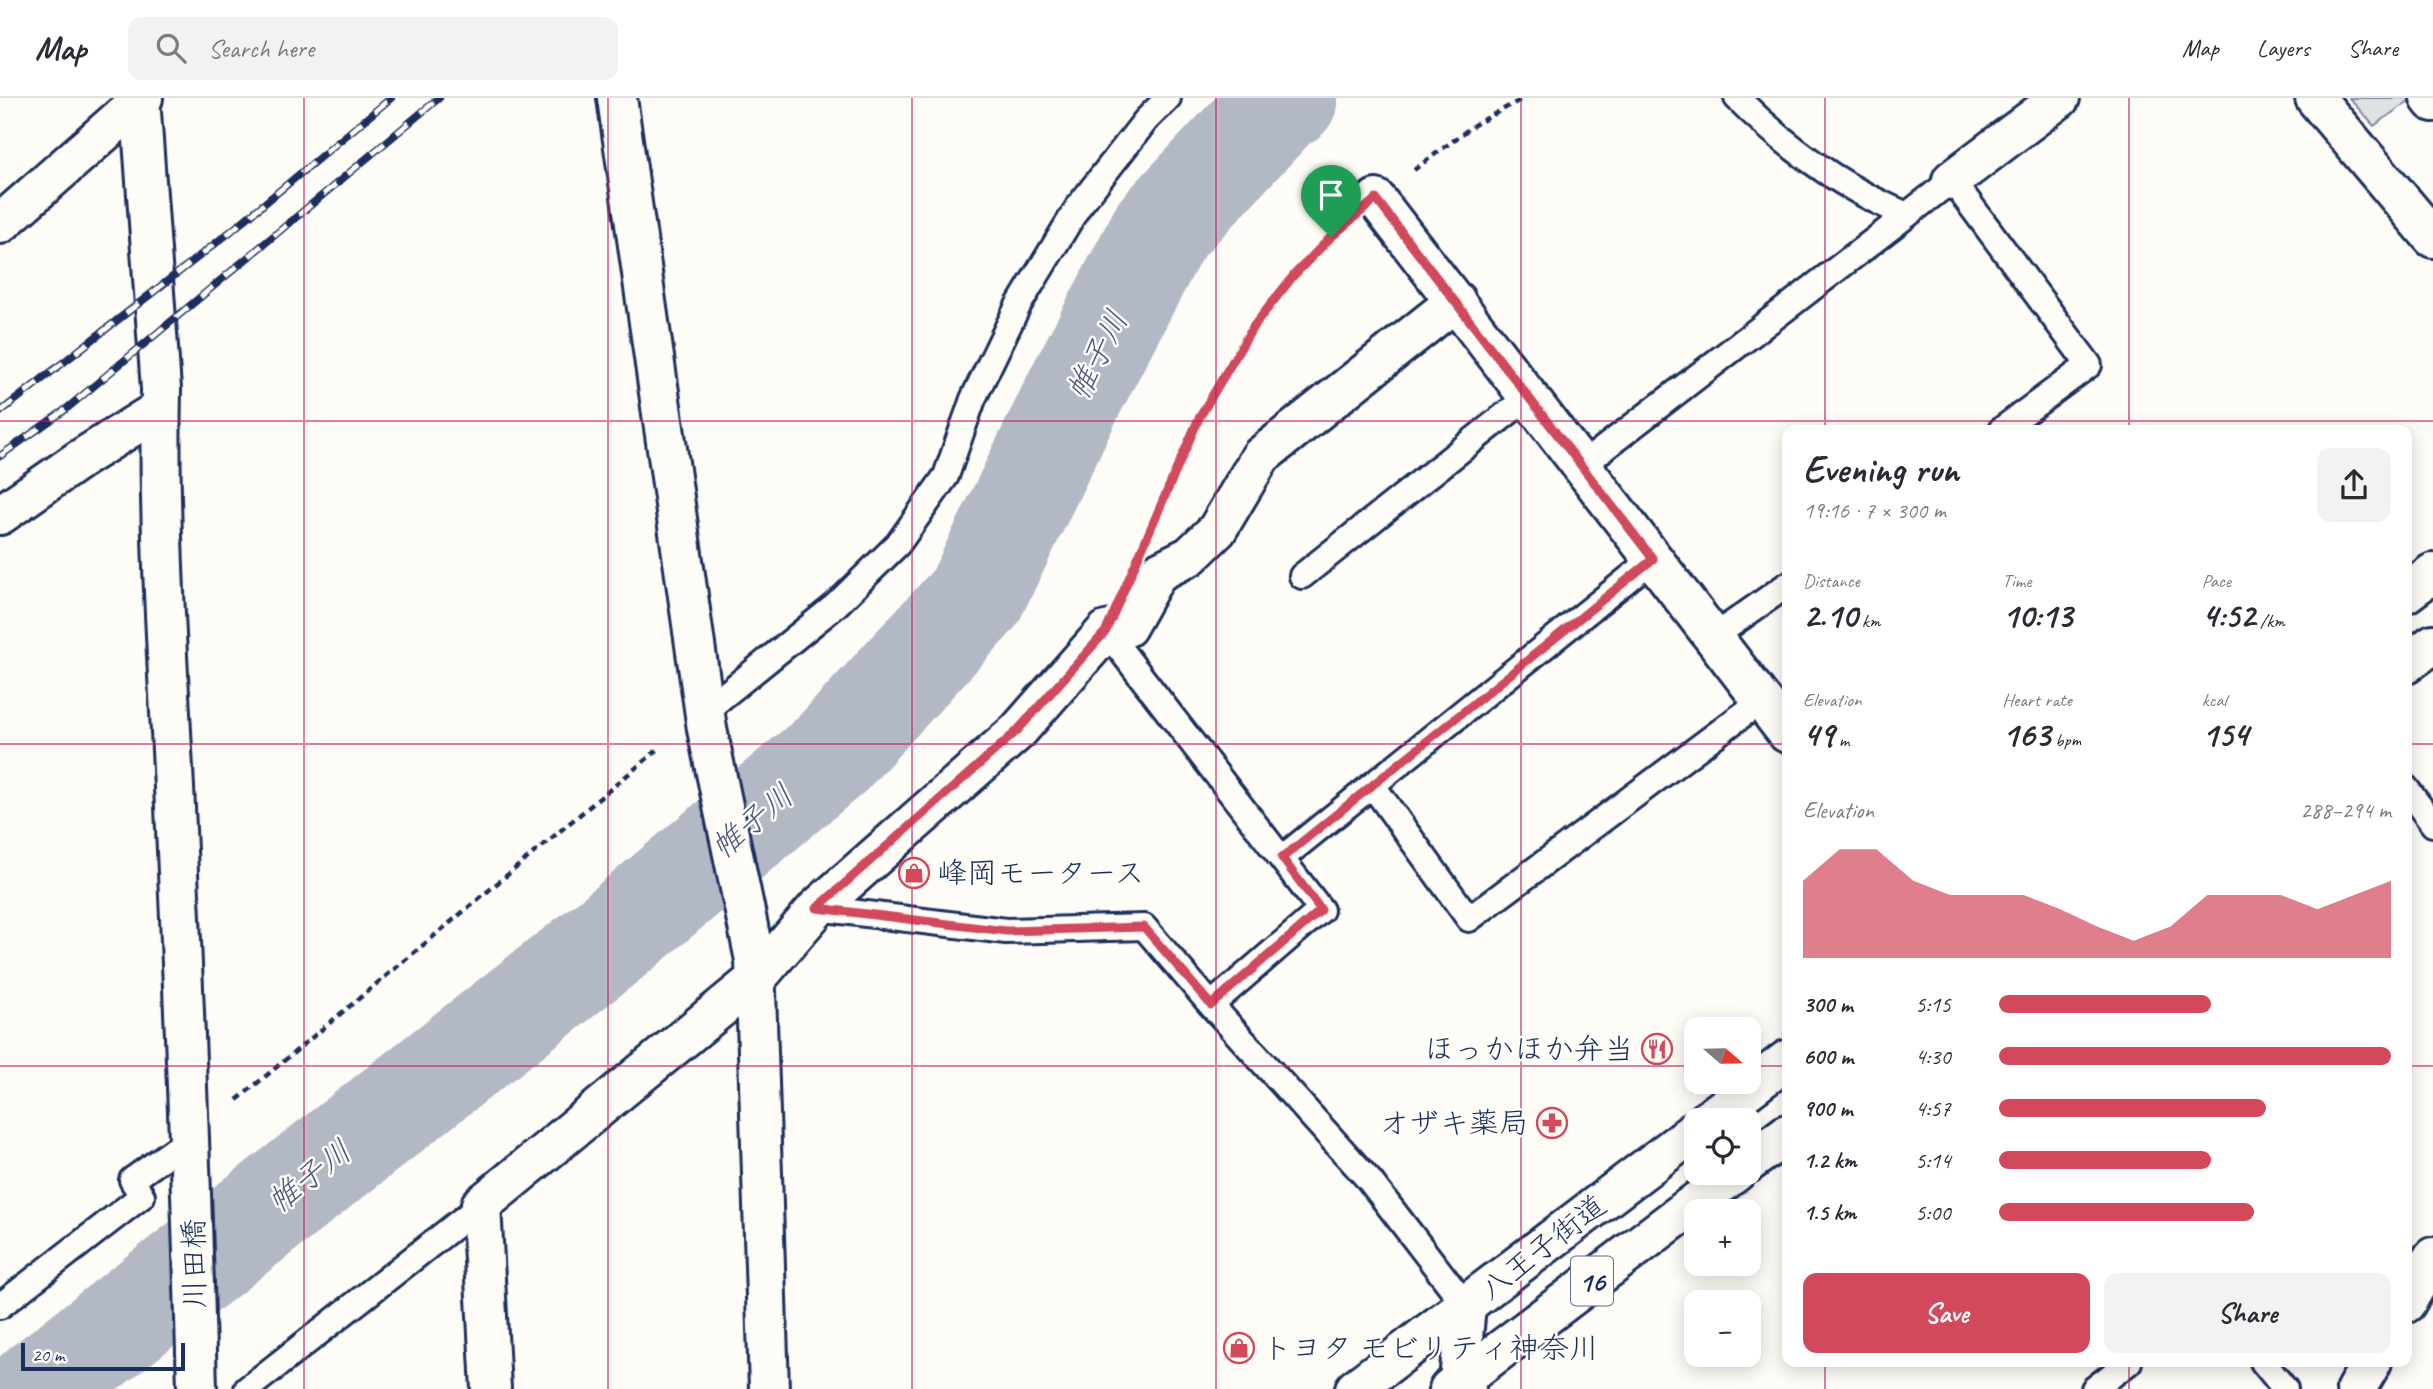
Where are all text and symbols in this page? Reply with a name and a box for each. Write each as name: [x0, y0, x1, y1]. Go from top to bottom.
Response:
search box: [128, 17, 618, 80]
text: Map: [35, 27, 86, 69]
icon: search: [152, 29, 190, 67]
text: Search here: [208, 32, 314, 65]
text: Map: [2182, 33, 2219, 63]
text: Layers: [2257, 33, 2310, 63]
text: Share: [2348, 33, 2398, 63]
pin: [1301, 165, 1361, 237]
icon: arrive: [1312, 176, 1350, 214]
water label: 帷子川: [1057, 303, 1138, 407]
text: Evening run: [1803, 446, 1959, 493]
button: share: [2317, 448, 2391, 522]
text: 19:16 · 7 × 300 m: [1803, 496, 1946, 525]
text: Distance: [1803, 569, 1860, 593]
text: Time: [2002, 569, 2031, 593]
text: Pace: [2202, 569, 2231, 593]
text: 2.10: [1803, 593, 1857, 638]
text: 10:13: [2002, 593, 2072, 638]
text: 4:52: [2202, 593, 2255, 638]
text: km: [1857, 609, 1880, 633]
text: /km: [2255, 609, 2285, 633]
text: Elevation: [1803, 688, 1861, 712]
text: Heart rate: [2002, 688, 2072, 712]
text: kcal: [2202, 688, 2227, 712]
text: 49: [1803, 712, 1834, 757]
text: 163: [2002, 712, 2050, 757]
text: 154: [2202, 712, 2248, 757]
text: m: [1834, 728, 1849, 752]
text: bpm: [2050, 728, 2081, 752]
water label: 帷子川: [702, 775, 802, 868]
text: Elevation: [1803, 796, 1874, 825]
text: 288–294 m: [2300, 796, 2391, 825]
place label: 峰岡モータース: [937, 854, 1145, 892]
shop icon: 峰岡モータース: [897, 856, 931, 890]
text: 300 m: [1803, 990, 1853, 1019]
text: 5:15: [1915, 990, 1951, 1019]
north arrow: [1684, 1017, 1760, 1094]
map controls: [1684, 1017, 1761, 1367]
place label: ほっかほか弁当: [1424, 1030, 1634, 1068]
restaurant icon: ほっかほか弁当: [1640, 1032, 1674, 1066]
text: 600 m: [1803, 1042, 1853, 1071]
text: 4:30: [1915, 1042, 1951, 1071]
text: 900 m: [1803, 1094, 1852, 1123]
text: 4:57: [1915, 1094, 1951, 1123]
place label: オザキ薬局: [1379, 1104, 1529, 1142]
pharmacy icon: オザキ薬局: [1535, 1106, 1569, 1140]
button: locate: [1684, 1108, 1761, 1185]
water label: 帷子川: [259, 1131, 360, 1222]
text: 1.2 km: [1803, 1146, 1857, 1175]
text: 5:14: [1915, 1146, 1951, 1175]
street label: 八王子街道: [1472, 1186, 1614, 1308]
text: 1.5 km: [1803, 1198, 1856, 1227]
text: 5:00: [1915, 1198, 1951, 1227]
button: +: [1684, 1199, 1761, 1276]
street label: 川田橋: [174, 1219, 214, 1309]
road number: 16: [1571, 1256, 1613, 1306]
button: Save: [1803, 1273, 2090, 1353]
button: Share: [2104, 1273, 2391, 1353]
button: −: [1684, 1290, 1761, 1367]
place label: トヨタ モビリティ神奈川: [1262, 1329, 1599, 1367]
shop icon: トヨタ モビリティ神奈川: [1222, 1331, 1256, 1365]
scale bar: [21, 1340, 186, 1372]
text: 20 m: [32, 1343, 64, 1367]

